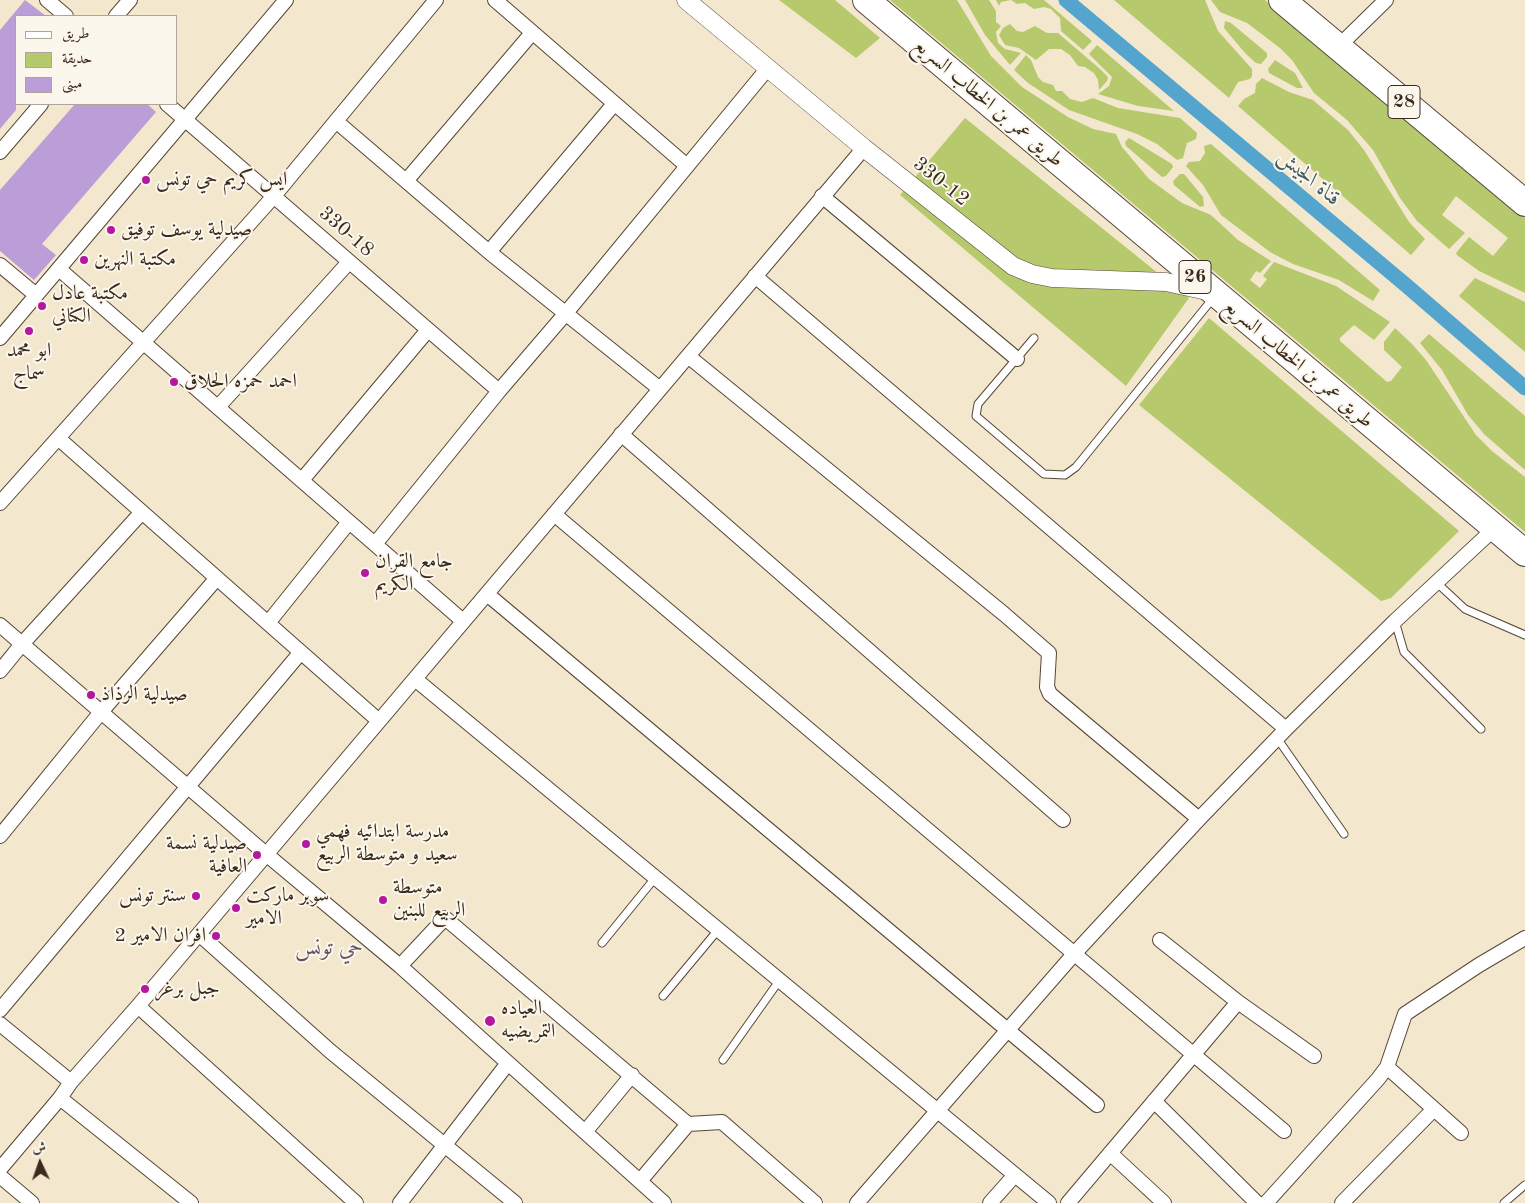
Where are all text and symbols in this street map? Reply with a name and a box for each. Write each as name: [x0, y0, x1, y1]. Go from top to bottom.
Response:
legend: [15, 15, 178, 105]
text: طريق: [62, 27, 89, 42]
street label: طريق عمر بن الخطاب السريع: [908, 33, 1068, 173]
text: حديقة: [62, 52, 92, 67]
text: مبنى: [62, 77, 82, 92]
road number: 28: [1388, 85, 1420, 118]
water label: قناة الجيش: [1272, 144, 1346, 212]
street label: 330-12: [908, 152, 974, 212]
place label: ايس كريم حي تونس: [156, 168, 287, 192]
marker: ايس كريم حي تونس: [140, 174, 152, 186]
street label: 330-18: [313, 201, 379, 263]
place label: صيدلية يوسف توفيق: [121, 218, 252, 242]
marker: صيدلية يوسف توفيق: [105, 224, 117, 236]
place label: مكتبة النهرين: [94, 248, 176, 272]
marker: مكتبة النهرين: [78, 254, 90, 266]
road number: 26: [1179, 260, 1211, 294]
place label: مكتبة عادل الكناني: [52, 282, 128, 329]
street label: طريق عمر بن الخطاب السريع: [1218, 294, 1378, 434]
marker: مكتبة عادل الكناني: [36, 300, 48, 312]
marker: ابو محمد سماج: [23, 325, 35, 337]
place label: ابو محمد سماج: [7, 339, 51, 386]
place label: احمد حمزه الحلاق: [184, 370, 297, 394]
marker: احمد حمزه الحلاق: [168, 376, 180, 388]
place label: جامع القران الكريم: [375, 550, 453, 597]
marker: جامع القران الكريم: [359, 567, 371, 579]
place label: صيدلية الرذاذ: [101, 683, 188, 707]
marker: صيدلية الرذاذ: [85, 689, 97, 701]
place label: مدرسة ابتدائيه فهمي سعيد و متوسطة الربيع: [316, 820, 458, 867]
place label: صيدلية نسمة العافية: [166, 832, 247, 879]
marker: مدرسة ابتدائيه فهمي سعيد و متوسطة الربيع: [300, 838, 312, 850]
marker: صيدلية نسمة العافية: [251, 849, 263, 861]
place label: متوسطة الربيع للبنين: [393, 876, 465, 923]
place label: سنتر تونس: [119, 884, 186, 908]
place label: سوبر ماركت الامير: [246, 884, 329, 931]
marker: سنتر تونس: [190, 890, 202, 902]
marker: متوسطة الربيع للبنين: [377, 894, 389, 906]
marker: سوبر ماركت الامير: [230, 902, 242, 914]
place label: افران الامير 2: [114, 924, 206, 948]
marker: افران الامير 2: [210, 930, 222, 942]
district label: حي تونس: [295, 935, 363, 961]
place label: جبل برغر: [155, 977, 220, 1001]
marker: جبل برغر: [139, 983, 151, 995]
place label: العياده التمريضيه: [501, 997, 555, 1044]
marker: العياده التمريضيه: [483, 1014, 497, 1028]
north arrow: [15, 1138, 65, 1188]
text: ش: [32, 1141, 47, 1155]

